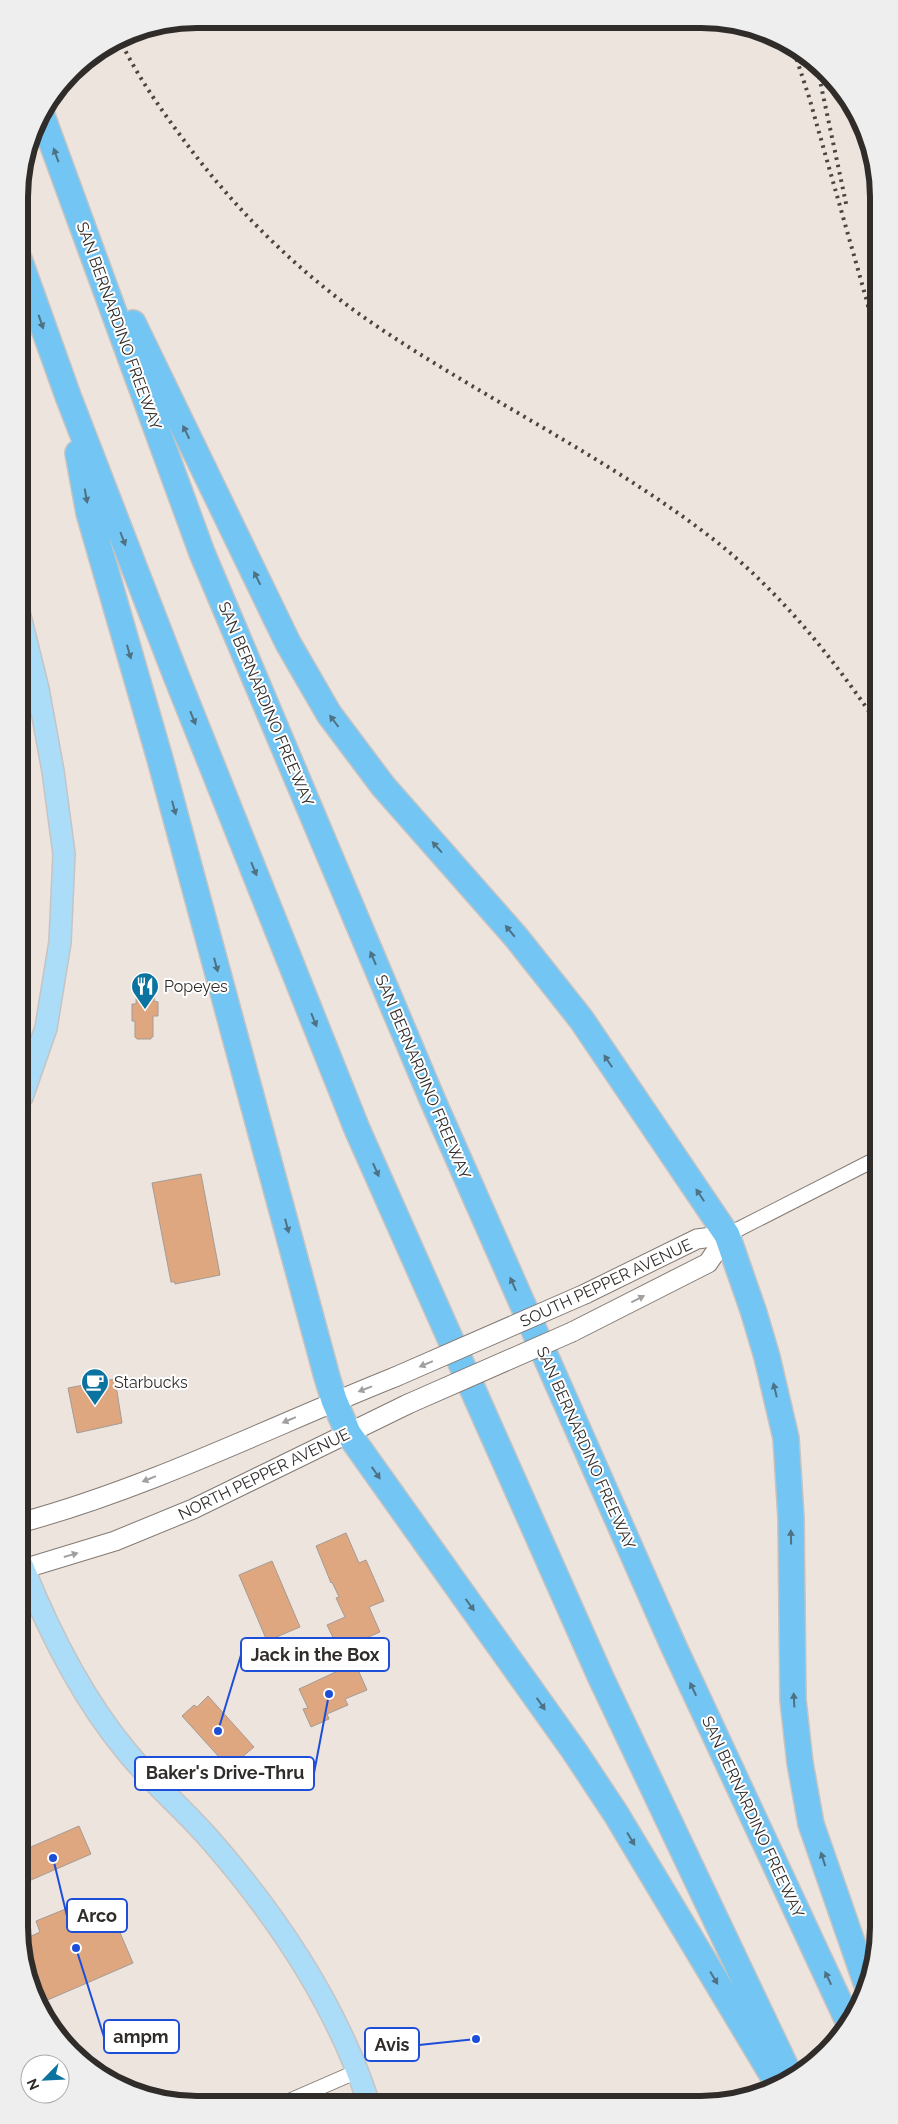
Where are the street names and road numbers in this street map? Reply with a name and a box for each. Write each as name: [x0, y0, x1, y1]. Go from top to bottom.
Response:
street label: SAN BERNARDINO FREEWAY: [72, 219, 166, 433]
street label: SAN BERNARDINO FREEWAY: [214, 599, 318, 810]
street label: SAN BERNARDINO FREEWAY: [371, 972, 475, 1183]
street label: SOUTH PEPPER AVENUE: [517, 1235, 695, 1331]
street label: SAN BERNARDINO FREEWAY: [533, 1344, 640, 1553]
street label: NORTH PEPPER AVENUE: [175, 1424, 353, 1524]
street label: SAN BERNARDINO FREEWAY: [698, 1713, 808, 1921]

